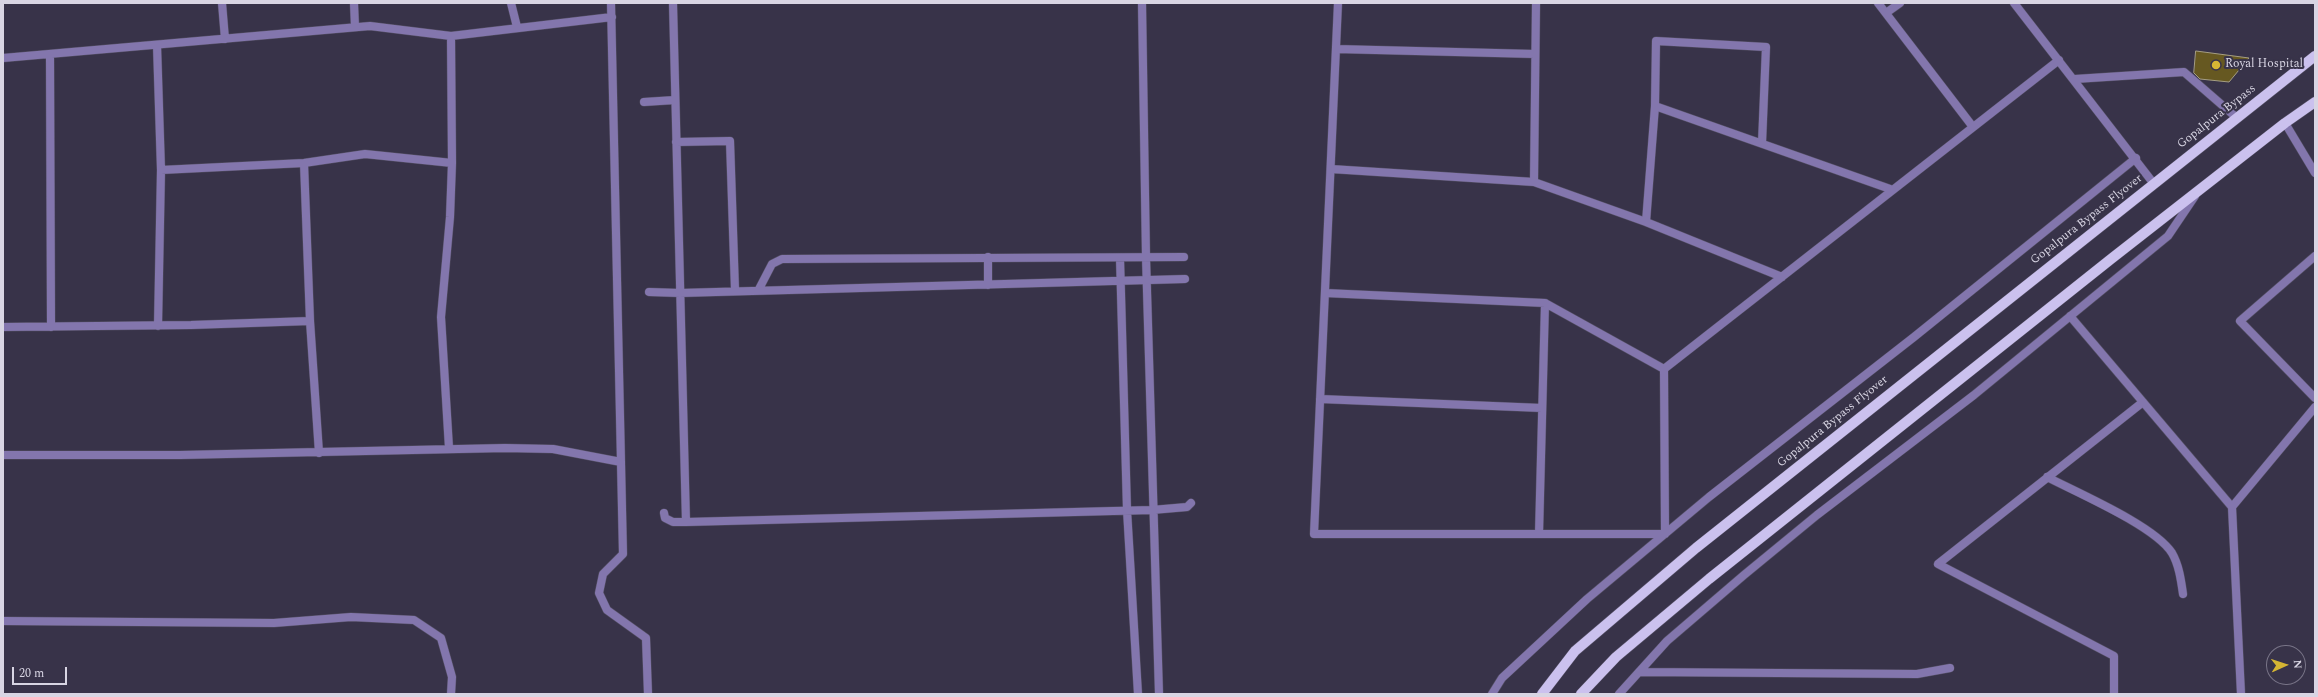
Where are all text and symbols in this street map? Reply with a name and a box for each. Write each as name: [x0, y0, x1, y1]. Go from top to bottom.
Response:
place label: Royal Hospital: [2225, 58, 2303, 72]
marker: Royal Hospital: [2210, 59, 2222, 71]
street label: Gopalpura Bypass: [2175, 82, 2259, 152]
street label: Gopalpura Bypass Flyover: [2028, 172, 2146, 268]
street label: Gopalpura Bypass Flyover: [1775, 373, 1891, 471]
north arrow: [2266, 645, 2306, 685]
scale bar: [14, 659, 69, 685]
text: N: [2289, 659, 2306, 669]
text: 20 m: [19, 664, 44, 683]

